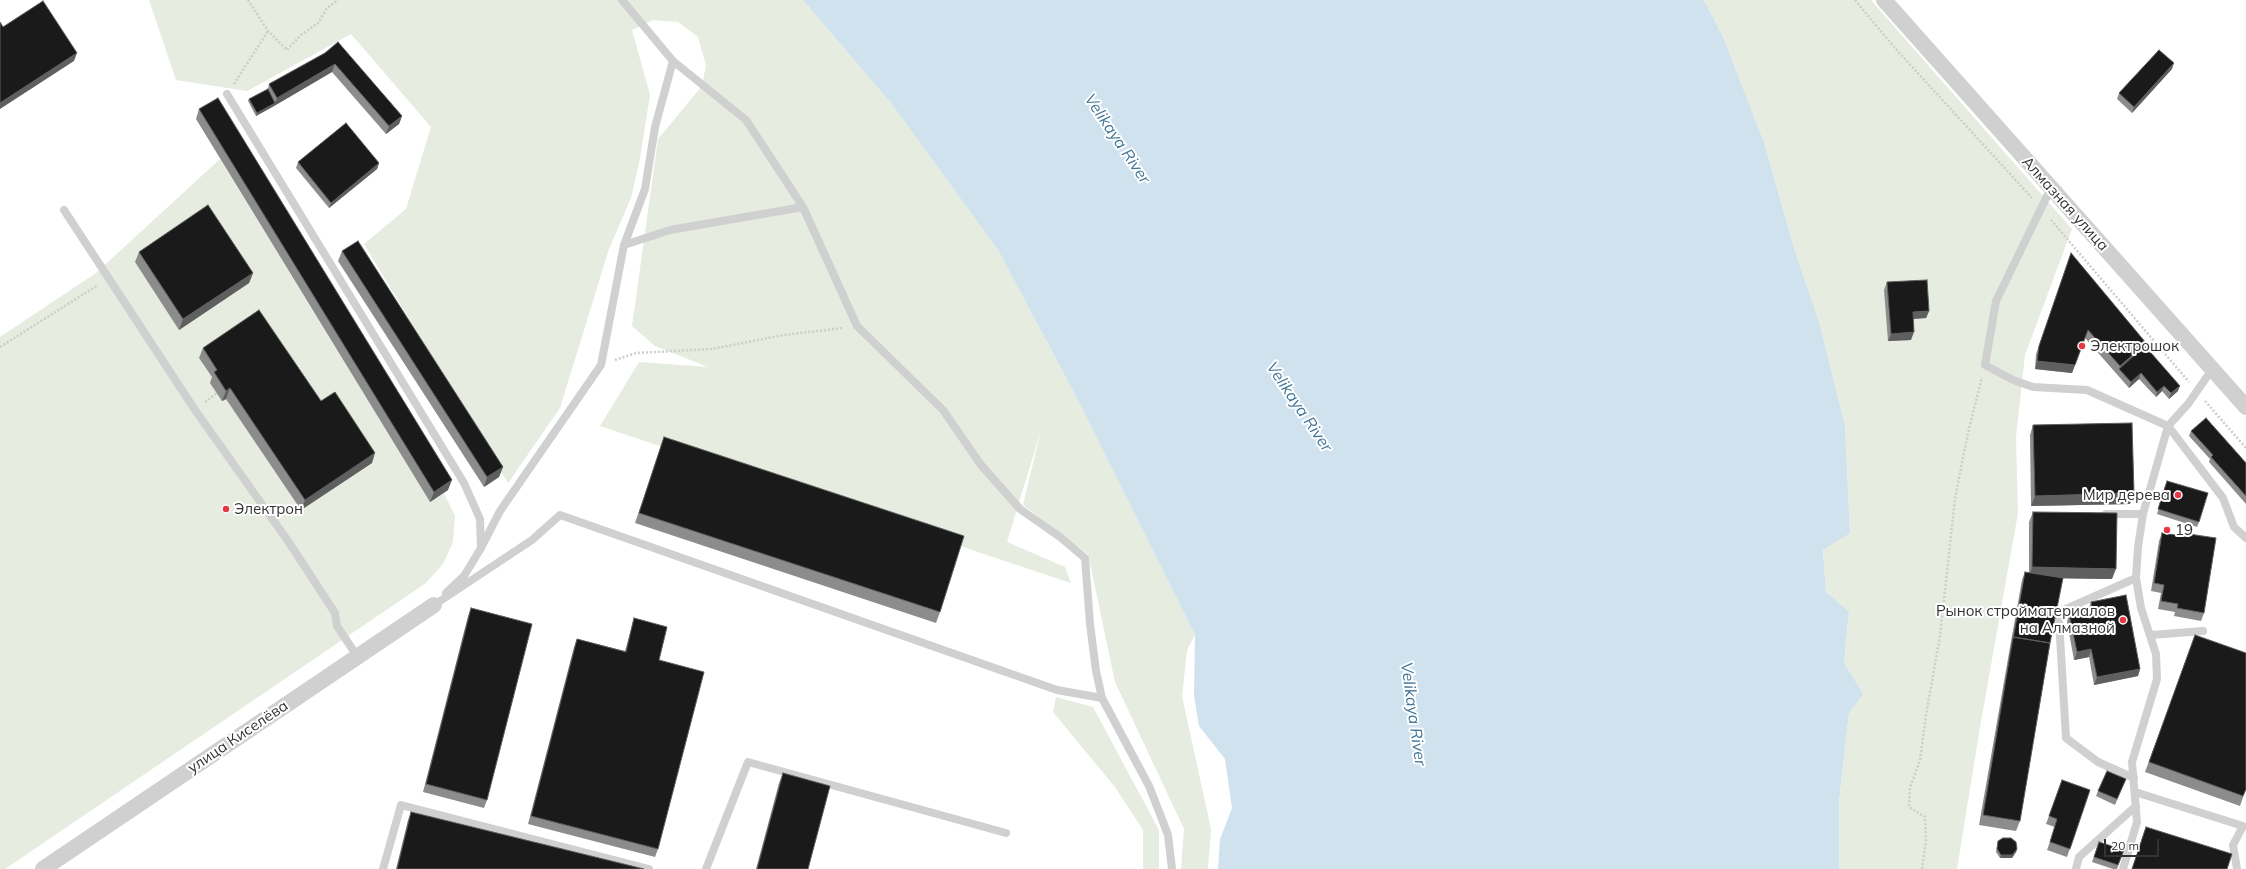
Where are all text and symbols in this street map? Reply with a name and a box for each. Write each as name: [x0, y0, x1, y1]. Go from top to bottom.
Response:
water label: Velikaya River: [1080, 90, 1154, 188]
street label: Алмазная улица: [2018, 153, 2112, 255]
place label: Электрошок: [2090, 337, 2179, 355]
marker: Электрошок: [2077, 341, 2087, 351]
water label: Velikaya River: [1262, 358, 1336, 456]
place label: Мир дерева: [2083, 486, 2170, 504]
marker: Мир дерева: [2173, 490, 2183, 500]
place label: Электрон: [234, 500, 303, 518]
marker: Электрон: [221, 504, 231, 514]
place label: 19: [2175, 521, 2193, 539]
marker: 19: [2162, 525, 2172, 535]
place label: Рынок стройматериалов на Алмазной: [1936, 602, 2115, 637]
marker: Рынок стройматериалов на Алмазной: [2118, 615, 2128, 625]
water label: Velikaya River: [1396, 661, 1430, 767]
street label: улица Киселёва: [184, 697, 292, 777]
scale bar: [2106, 831, 2161, 857]
text: 20 m: [2111, 838, 2139, 853]

